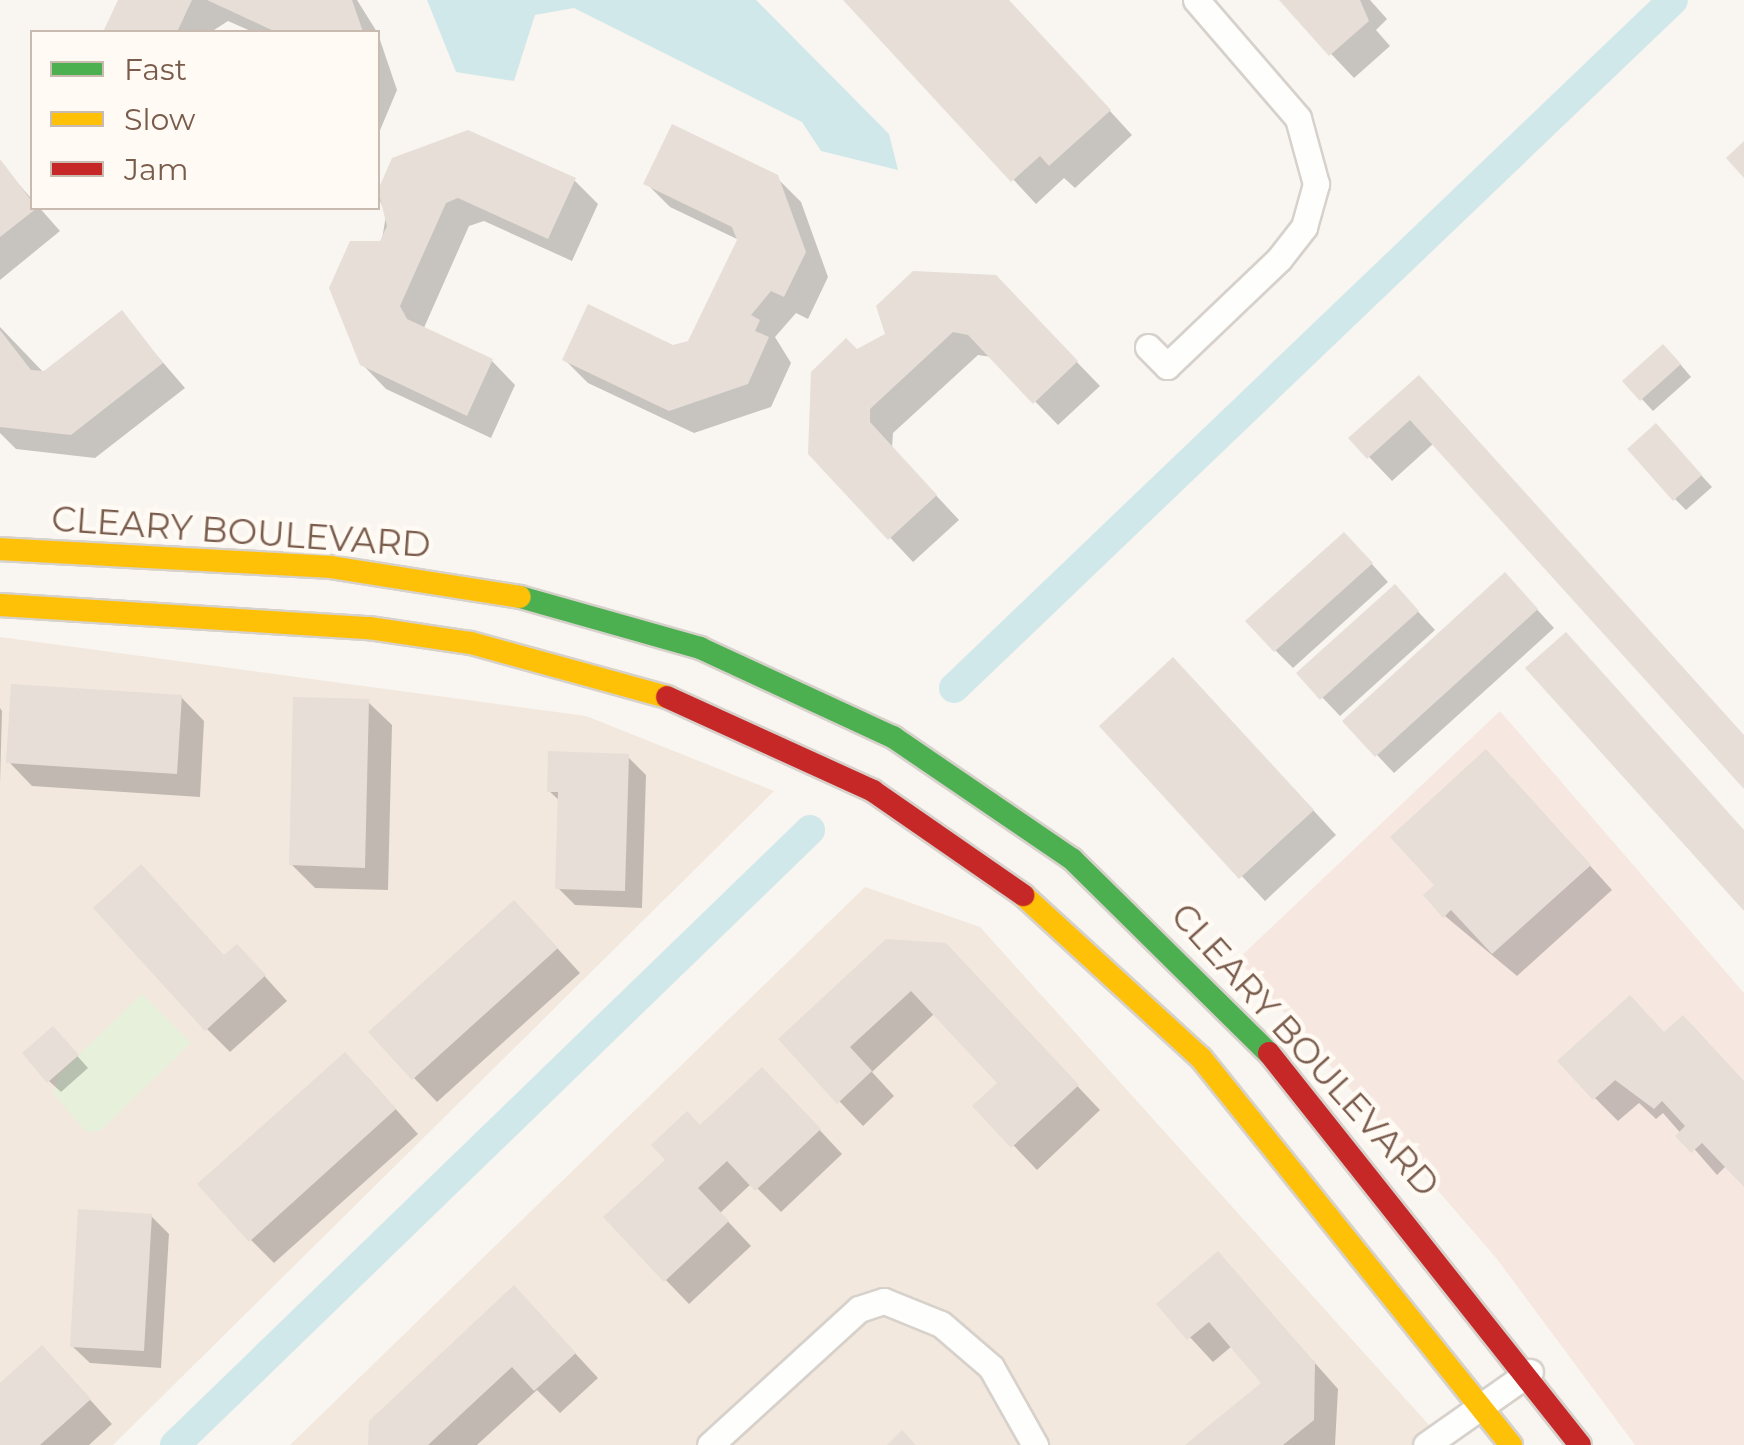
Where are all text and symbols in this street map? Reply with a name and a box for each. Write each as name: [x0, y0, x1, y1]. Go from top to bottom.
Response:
legend: [30, 30, 380, 210]
text: Fast: [124, 51, 187, 88]
text: Slow: [124, 101, 195, 138]
text: Jam: [124, 151, 189, 188]
street label: CLEARY BOULEVARD: [50, 498, 432, 566]
street label: CLEARY BOULEVARD: [1162, 895, 1448, 1205]

